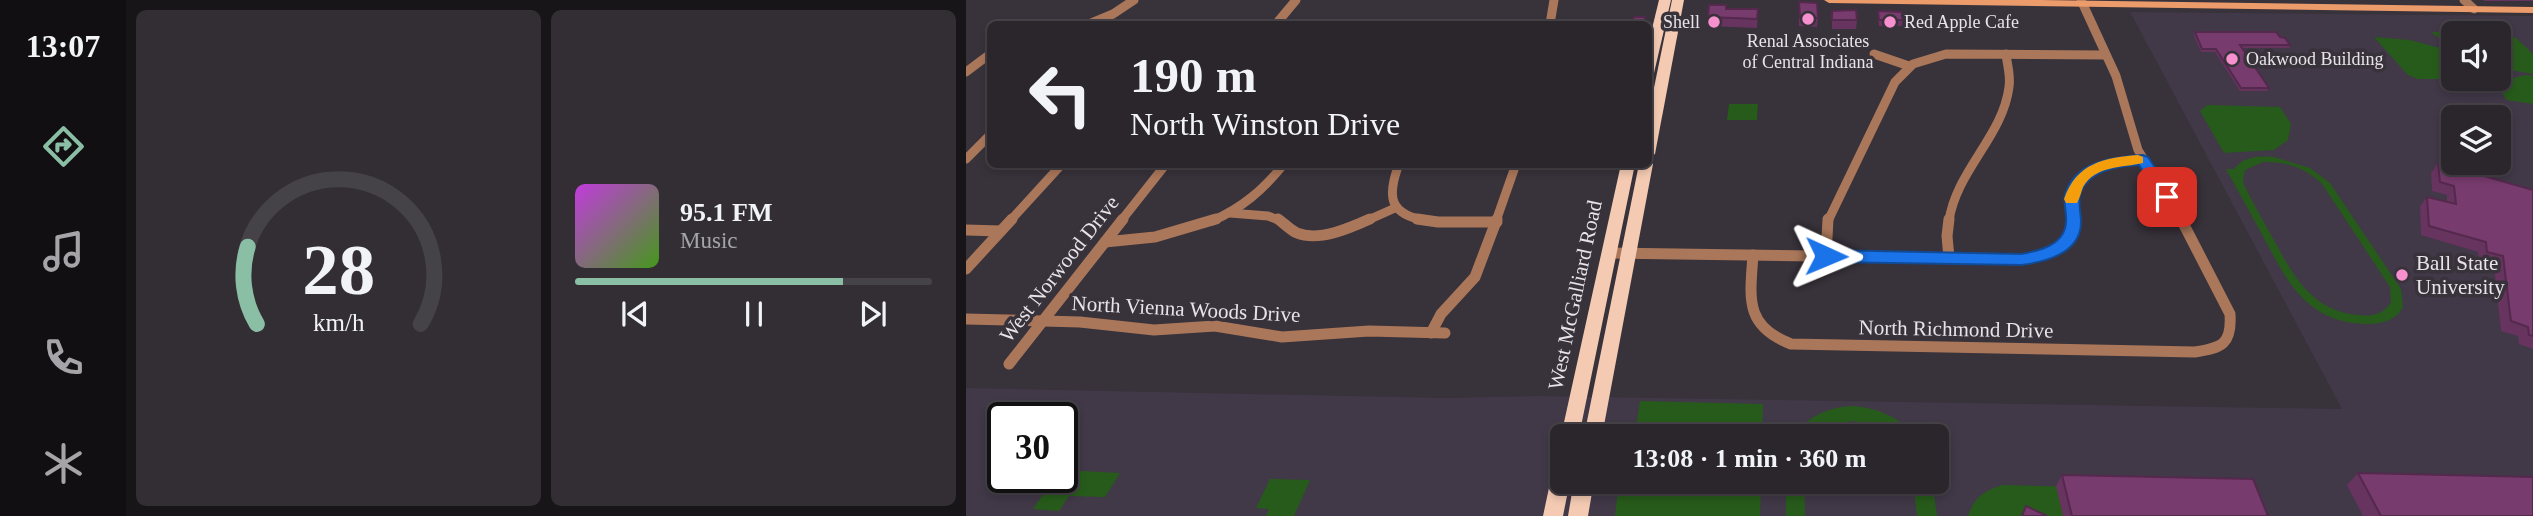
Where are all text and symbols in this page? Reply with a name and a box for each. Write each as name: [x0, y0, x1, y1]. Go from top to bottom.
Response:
marker: Renal Associates of Central Indiana: [1800, 11, 1816, 27]
place label: Shell: [1663, 12, 1700, 32]
place label: Red Apple Cafe: [1904, 12, 2019, 32]
marker: Shell: [1706, 14, 1722, 30]
marker: Red Apple Cafe: [1882, 14, 1898, 30]
map controls: [2441, 21, 2511, 175]
button: sound: [2441, 21, 2511, 91]
text: 13:07: [26, 28, 100, 64]
place label: Renal Associates of Central Indiana: [1743, 31, 1873, 72]
text: 190 m: [1130, 48, 1257, 103]
icon: left: [1015, 49, 1106, 140]
place label: Oakwood Building: [2246, 49, 2384, 69]
marker: Oakwood Building: [2224, 51, 2240, 67]
button: layers: [2441, 105, 2511, 175]
text: North Winston Drive: [1130, 106, 1400, 142]
icon: directions: [39, 122, 88, 171]
pin: [2137, 167, 2197, 227]
icon: arrive: [2148, 178, 2186, 216]
street label: West Norwood Drive: [994, 191, 1124, 347]
text: 95.1 FM: [680, 198, 772, 227]
street label: West McGalliard Road: [1543, 198, 1607, 392]
position arrow: [1789, 219, 1863, 293]
icon: music: [39, 227, 88, 276]
text: Music: [680, 228, 738, 253]
text: 28: [302, 229, 375, 310]
place label: Ball State University: [2416, 251, 2505, 299]
marker: Ball State University: [2394, 267, 2410, 283]
street label: North Vienna Woods Drive: [1071, 291, 1301, 327]
icon: previous: [616, 295, 654, 333]
icon: pause: [735, 295, 773, 333]
icon: next: [854, 295, 892, 333]
text: km/h: [313, 309, 365, 336]
street label: North Richmond Drive: [1858, 315, 2054, 343]
icon: phone: [39, 333, 88, 382]
speed limit sign: 30: [987, 402, 1078, 493]
icon: climate: [39, 439, 88, 488]
text: 13:08 · 1 min · 360 m: [1633, 444, 1867, 473]

